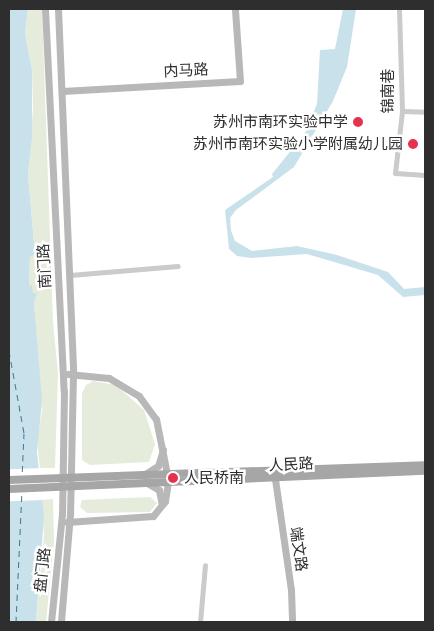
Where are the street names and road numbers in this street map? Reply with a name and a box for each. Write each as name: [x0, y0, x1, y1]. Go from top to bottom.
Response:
street label: 内马路: [163, 60, 209, 80]
street label: 锦南巷: [379, 69, 397, 113]
street label: 南门路: [34, 243, 54, 289]
street label: 人民路: [268, 454, 314, 474]
street label: 端文路: [287, 525, 311, 573]
street label: 盘门路: [31, 547, 53, 593]

